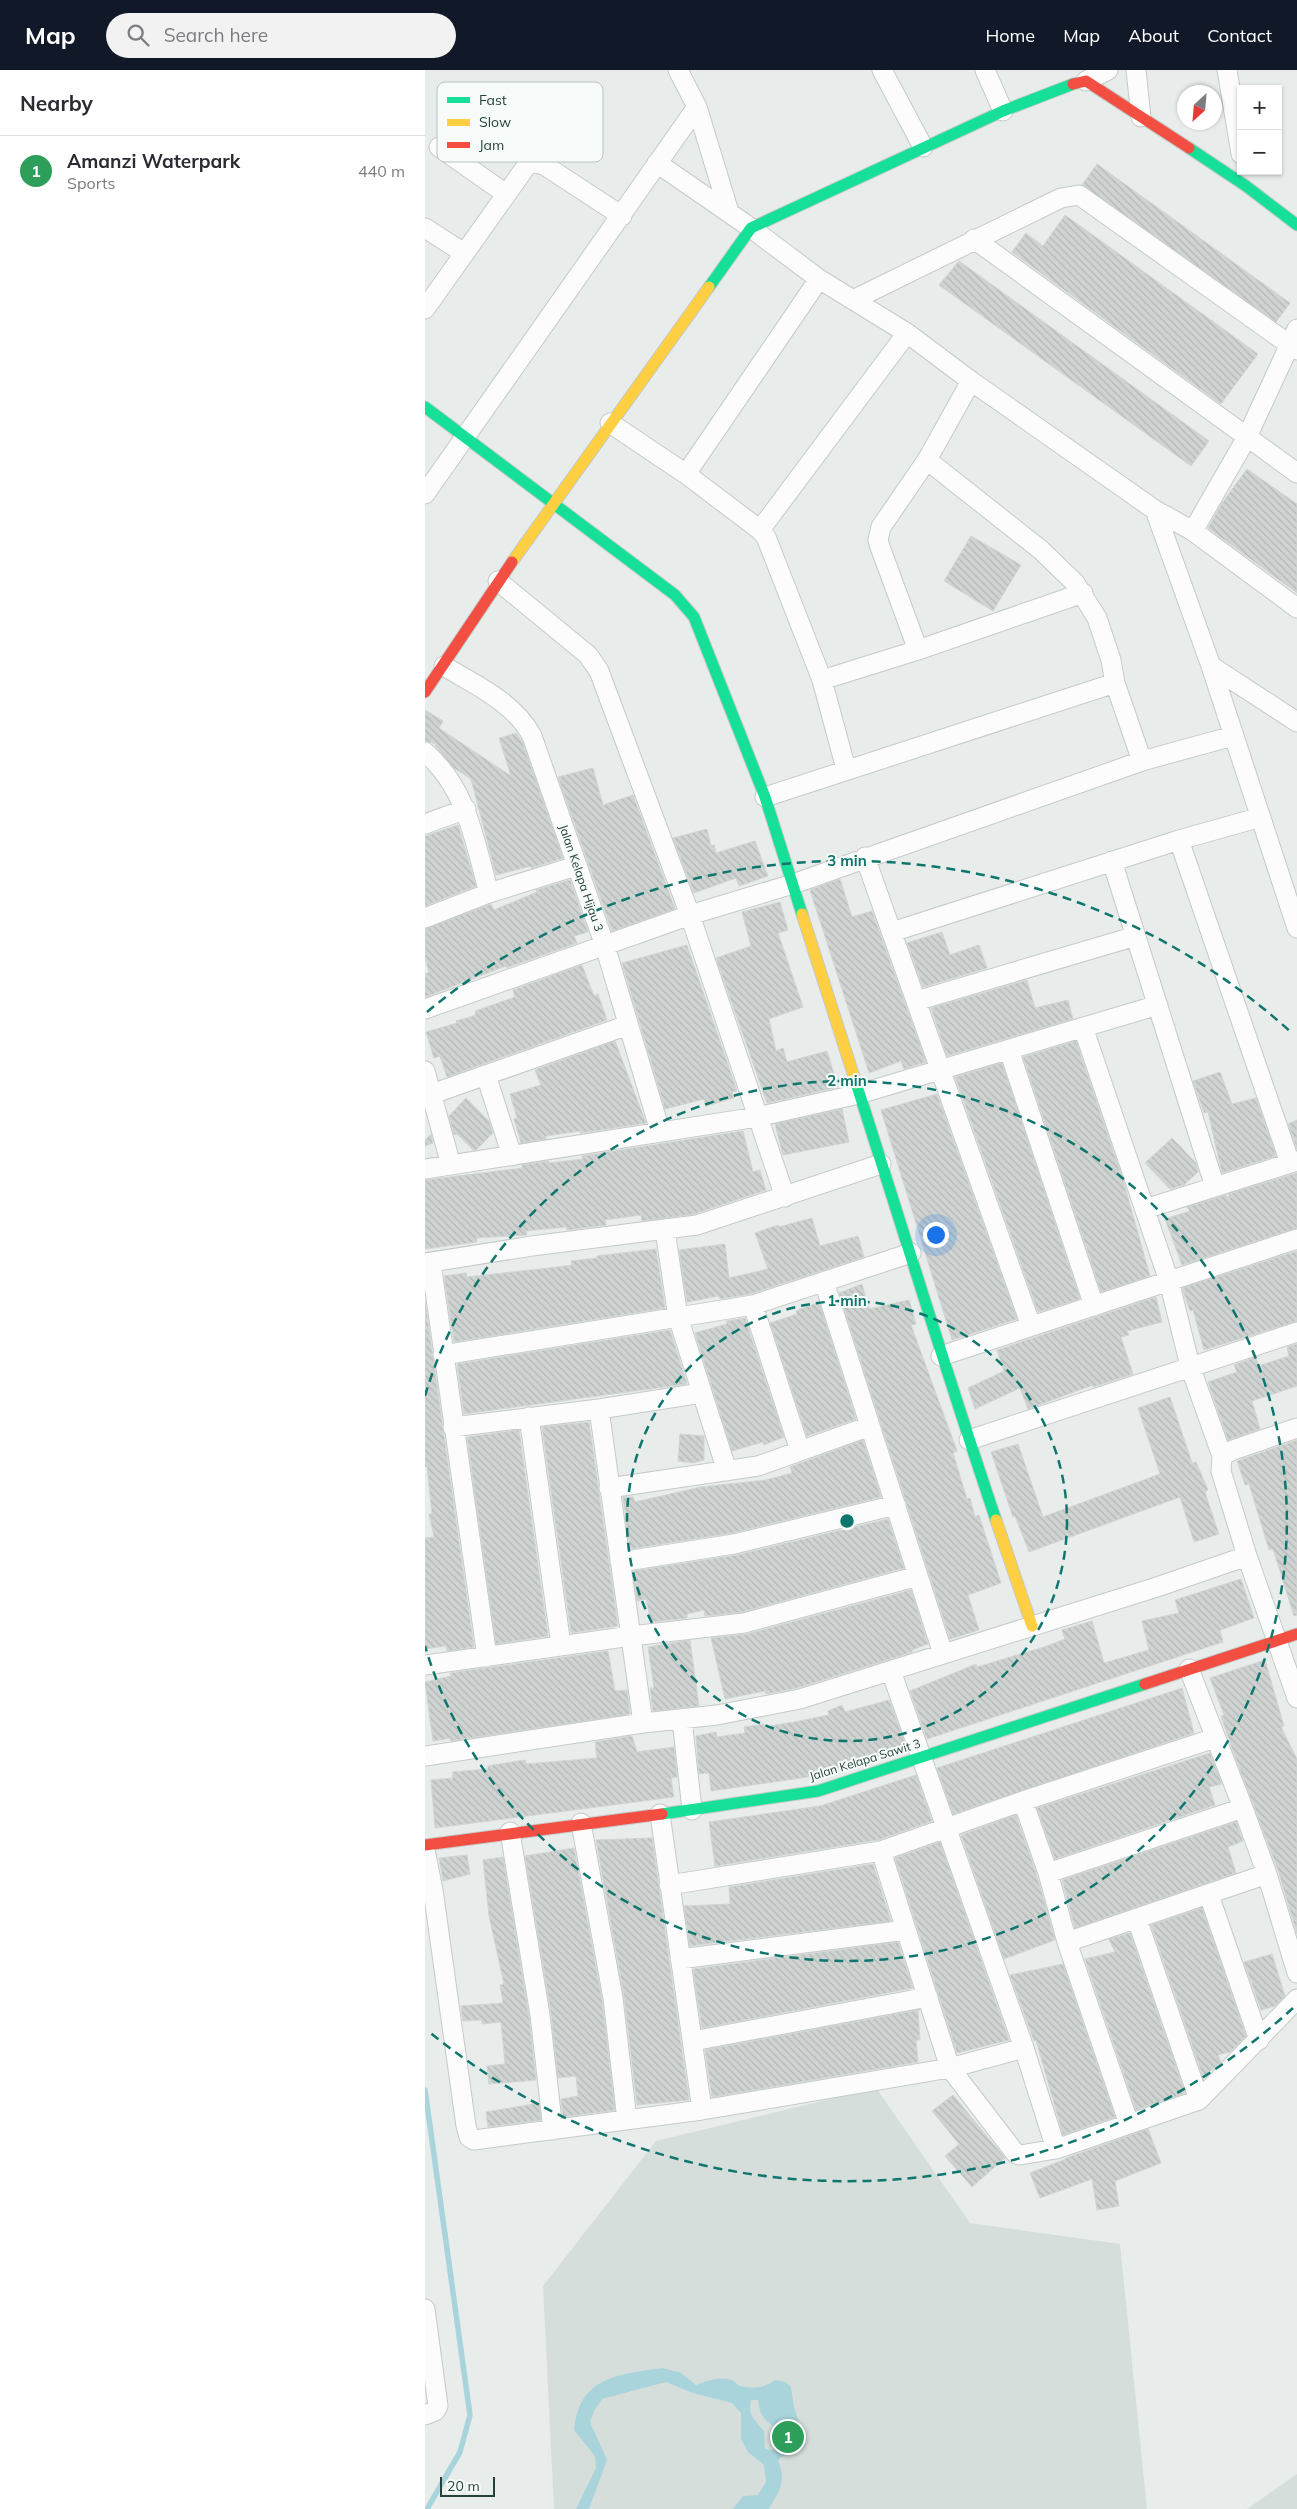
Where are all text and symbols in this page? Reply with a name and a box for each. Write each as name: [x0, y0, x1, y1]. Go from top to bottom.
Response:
search box: [106, 13, 456, 58]
text: Map: [25, 20, 76, 50]
icon: search: [124, 21, 152, 49]
text: Search here: [164, 23, 268, 47]
text: Home: [985, 24, 1035, 47]
text: Map: [1063, 24, 1100, 47]
text: About: [1128, 24, 1179, 47]
text: Contact: [1207, 24, 1272, 47]
legend: [437, 82, 603, 162]
north arrow: [1177, 85, 1222, 130]
map controls: [1237, 85, 1282, 175]
button: +: [1237, 85, 1282, 130]
text: Nearby: [20, 90, 93, 116]
text: Fast: [479, 91, 507, 109]
text: Slow: [479, 113, 511, 131]
button: −: [1237, 130, 1282, 175]
text: Jam: [479, 136, 504, 154]
text: Amanzi Waterpark: [67, 149, 240, 173]
text: 1: [31, 161, 41, 181]
text: 440 m: [358, 161, 405, 181]
text: Sports: [67, 173, 115, 193]
street label: Jalan Kelapa Hijau 3: [556, 822, 607, 933]
text: 3 min: [827, 851, 867, 870]
text: 2 min: [827, 1071, 867, 1090]
your location: [923, 1222, 949, 1248]
text: 1 min: [827, 1291, 867, 1310]
centre of rings: [838, 1512, 856, 1530]
street label: Jalan Kelapa Sawit 3: [807, 1735, 922, 1784]
pin: 1: [772, 2418, 804, 2456]
scale bar: [440, 2474, 495, 2497]
text: 20 m: [447, 2477, 480, 2495]

